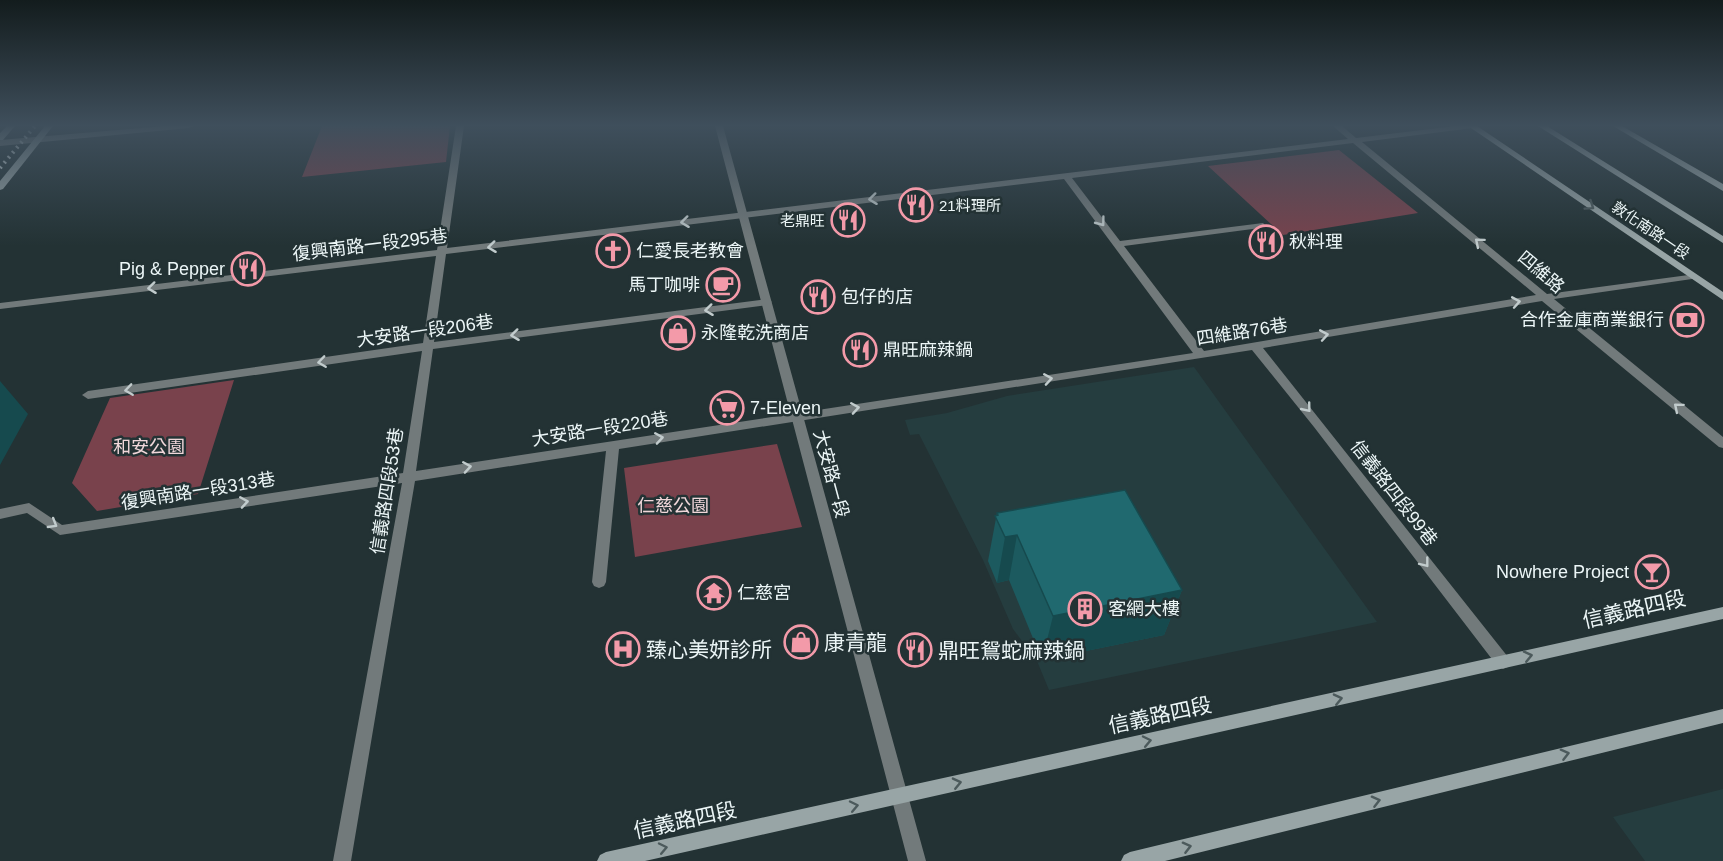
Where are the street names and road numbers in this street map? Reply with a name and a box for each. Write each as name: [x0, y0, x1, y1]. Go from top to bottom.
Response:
street label: 敦化南路一段: [1609, 198, 1693, 262]
street label: 復興南路一段295巷: [291, 226, 449, 264]
street label: 四維路: [1514, 247, 1568, 297]
street label: 大安路一段206巷: [355, 311, 495, 351]
street label: 四維路76巷: [1195, 315, 1289, 349]
street label: 大安路一段220巷: [530, 408, 670, 450]
street label: 信義路四段53巷: [367, 426, 407, 556]
street label: 大安路一段: [810, 428, 852, 520]
street label: 信義路四段99巷: [1347, 436, 1441, 550]
street label: 復興南路一段313巷: [119, 469, 277, 513]
street label: 信義路四段: [1580, 586, 1688, 632]
street label: 信義路四段: [1106, 693, 1214, 737]
street label: 信義路四段: [631, 798, 739, 842]

